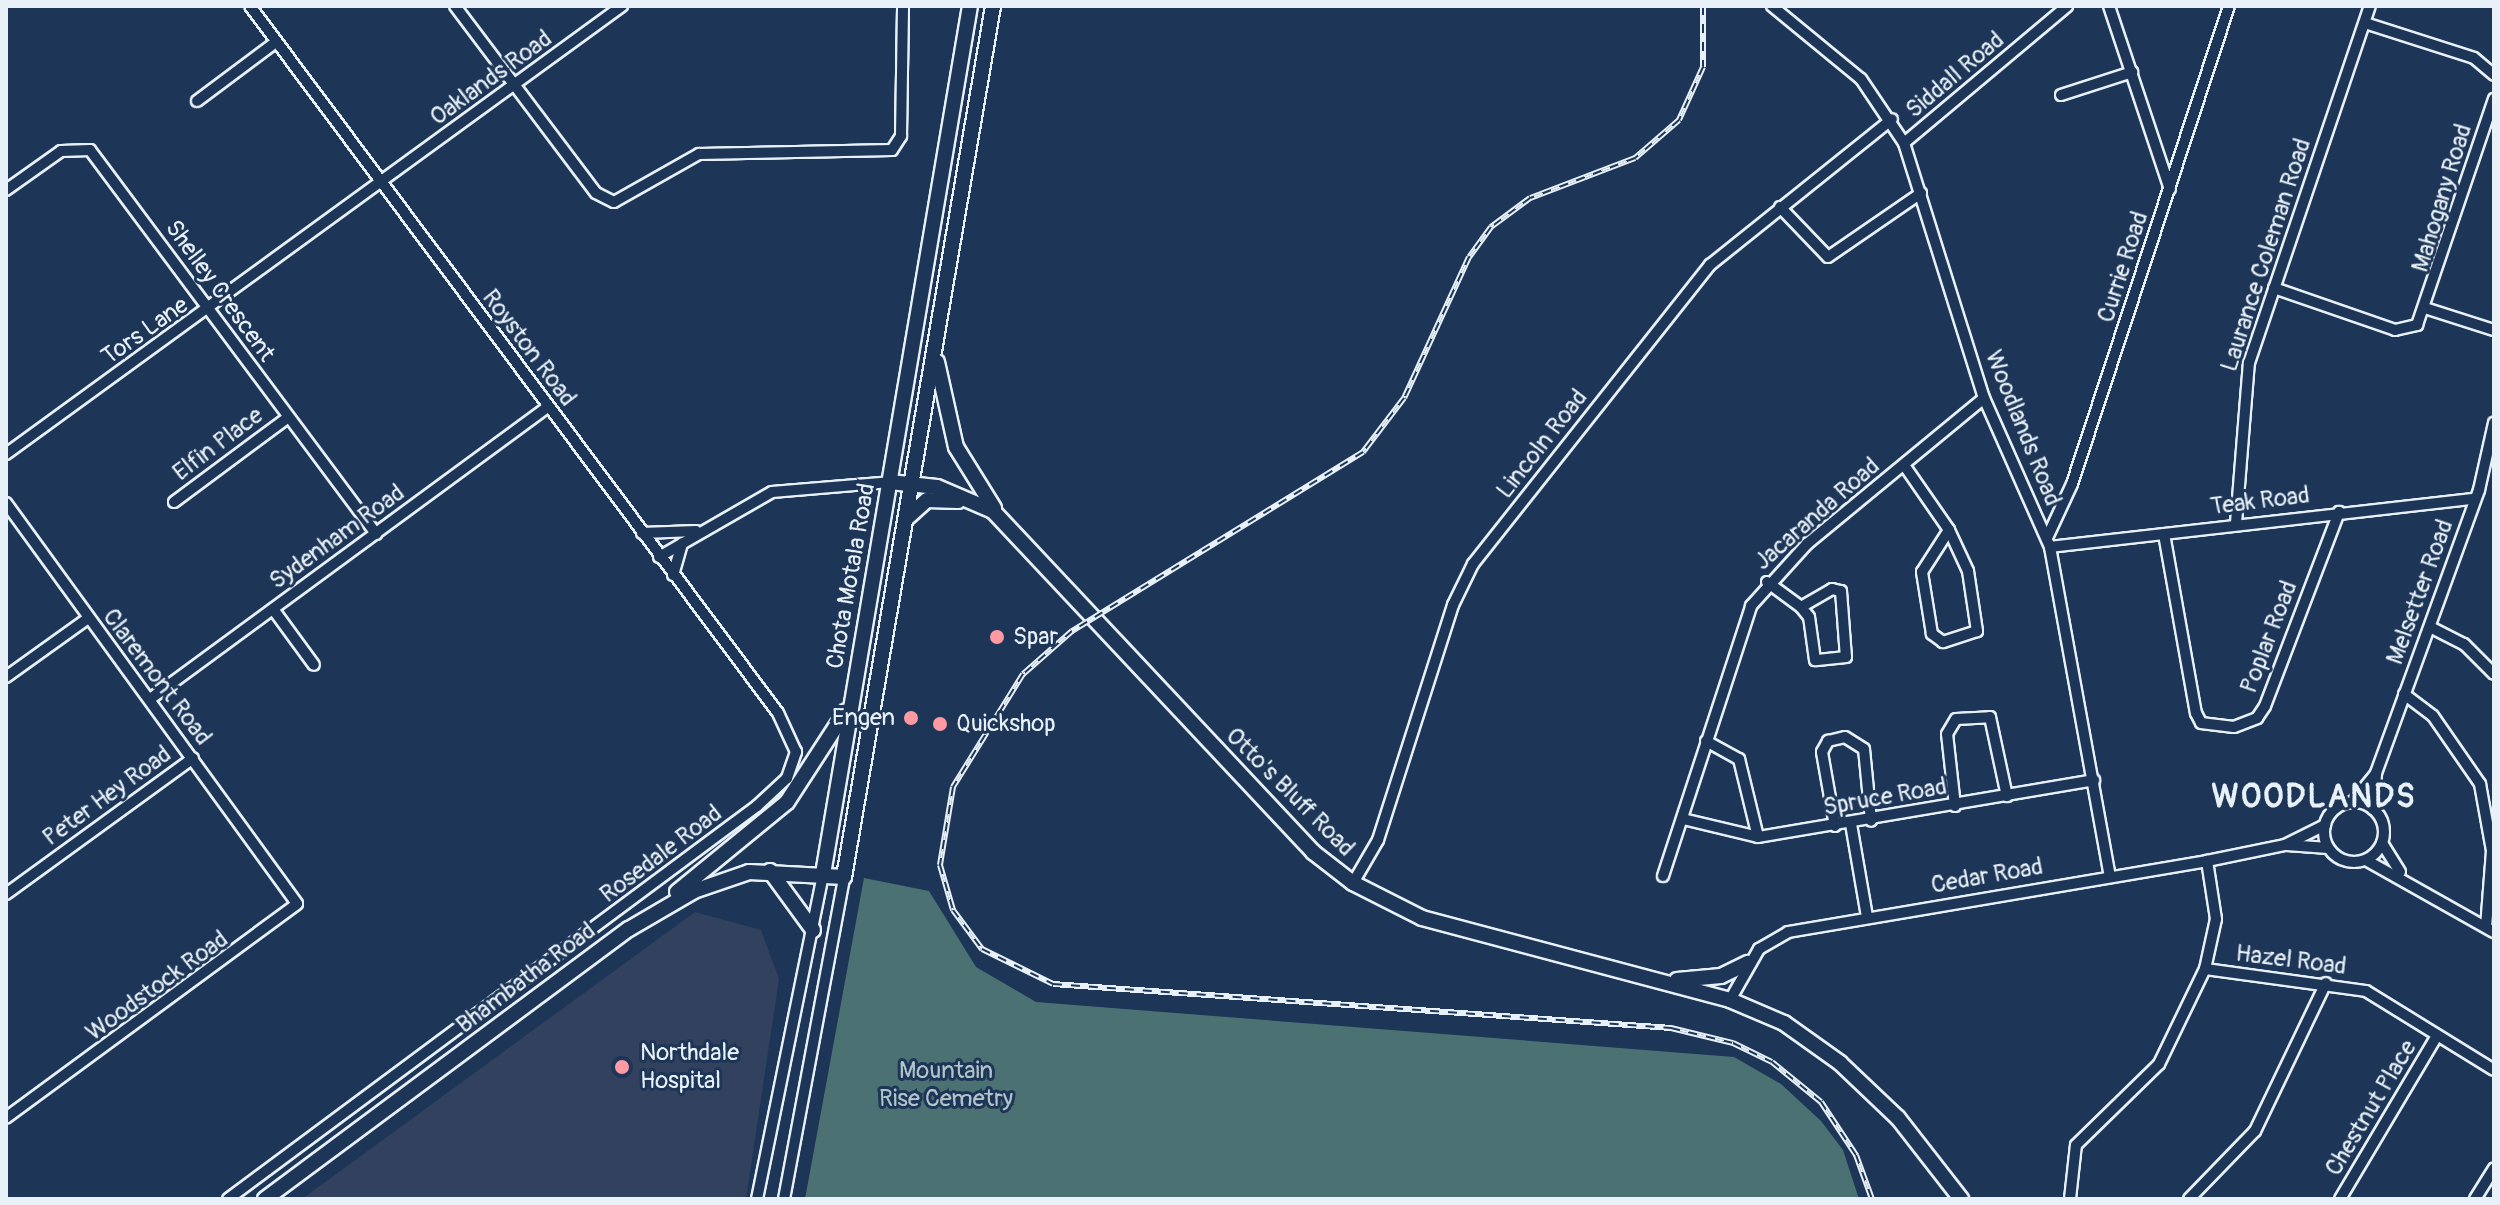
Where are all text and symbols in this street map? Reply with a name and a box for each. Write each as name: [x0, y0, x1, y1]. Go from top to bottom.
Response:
street label: Oaklands Road: [424, 24, 558, 132]
street label: Siddall Road: [1900, 26, 2010, 124]
street label: Mahogany Road: [2406, 120, 2478, 276]
street label: Laurance Coleman Road: [2215, 135, 2317, 375]
street label: Currie Road: [2092, 208, 2154, 326]
street label: Shelley Crescent: [159, 215, 281, 367]
street label: Royston Road: [476, 284, 582, 412]
street label: Tors Lane: [96, 291, 194, 371]
street label: Woodlands Road: [1979, 346, 2067, 510]
street label: Lincoln Road: [1490, 384, 1594, 504]
street label: Elfin Place: [167, 401, 269, 487]
street label: Jacaranda Road: [1749, 452, 1885, 576]
street label: Sydenham Road: [264, 478, 410, 596]
street label: Chota Motala Road: [821, 481, 881, 671]
street label: Teak Road: [2209, 481, 2311, 521]
street label: Melsetter Road: [2380, 516, 2460, 668]
street label: Poplar Road: [2234, 577, 2304, 697]
street label: Claremont Road: [96, 603, 218, 751]
place label: Spar: [1013, 623, 1058, 651]
marker: Spar: [988, 628, 1006, 646]
place label: Engen: [832, 704, 895, 732]
marker: Engen: [902, 709, 920, 727]
place label: Quickshop: [956, 710, 1056, 738]
marker: Quickshop: [931, 715, 949, 733]
street label: Otto's Bluff Road: [1220, 722, 1360, 862]
street label: Peter Hey Road: [37, 740, 177, 852]
street label: Spruce Road: [1821, 772, 1949, 822]
district label: WOODLANDS: [2211, 778, 2417, 816]
street label: Rosedale Road: [595, 799, 727, 909]
street label: Cedar Road: [1929, 852, 2045, 900]
street label: Bhambatha Road: [451, 916, 601, 1040]
street label: Woodstock Road: [80, 925, 234, 1047]
street label: Hazel Road: [2234, 939, 2348, 981]
street label: Chestnut Place: [2319, 1035, 2423, 1181]
place label: Northdale Hospital: [640, 1039, 739, 1095]
marker: Northdale Hospital: [611, 1056, 633, 1078]
park label: Mountain Rise Cemetry: [879, 1057, 1013, 1113]

